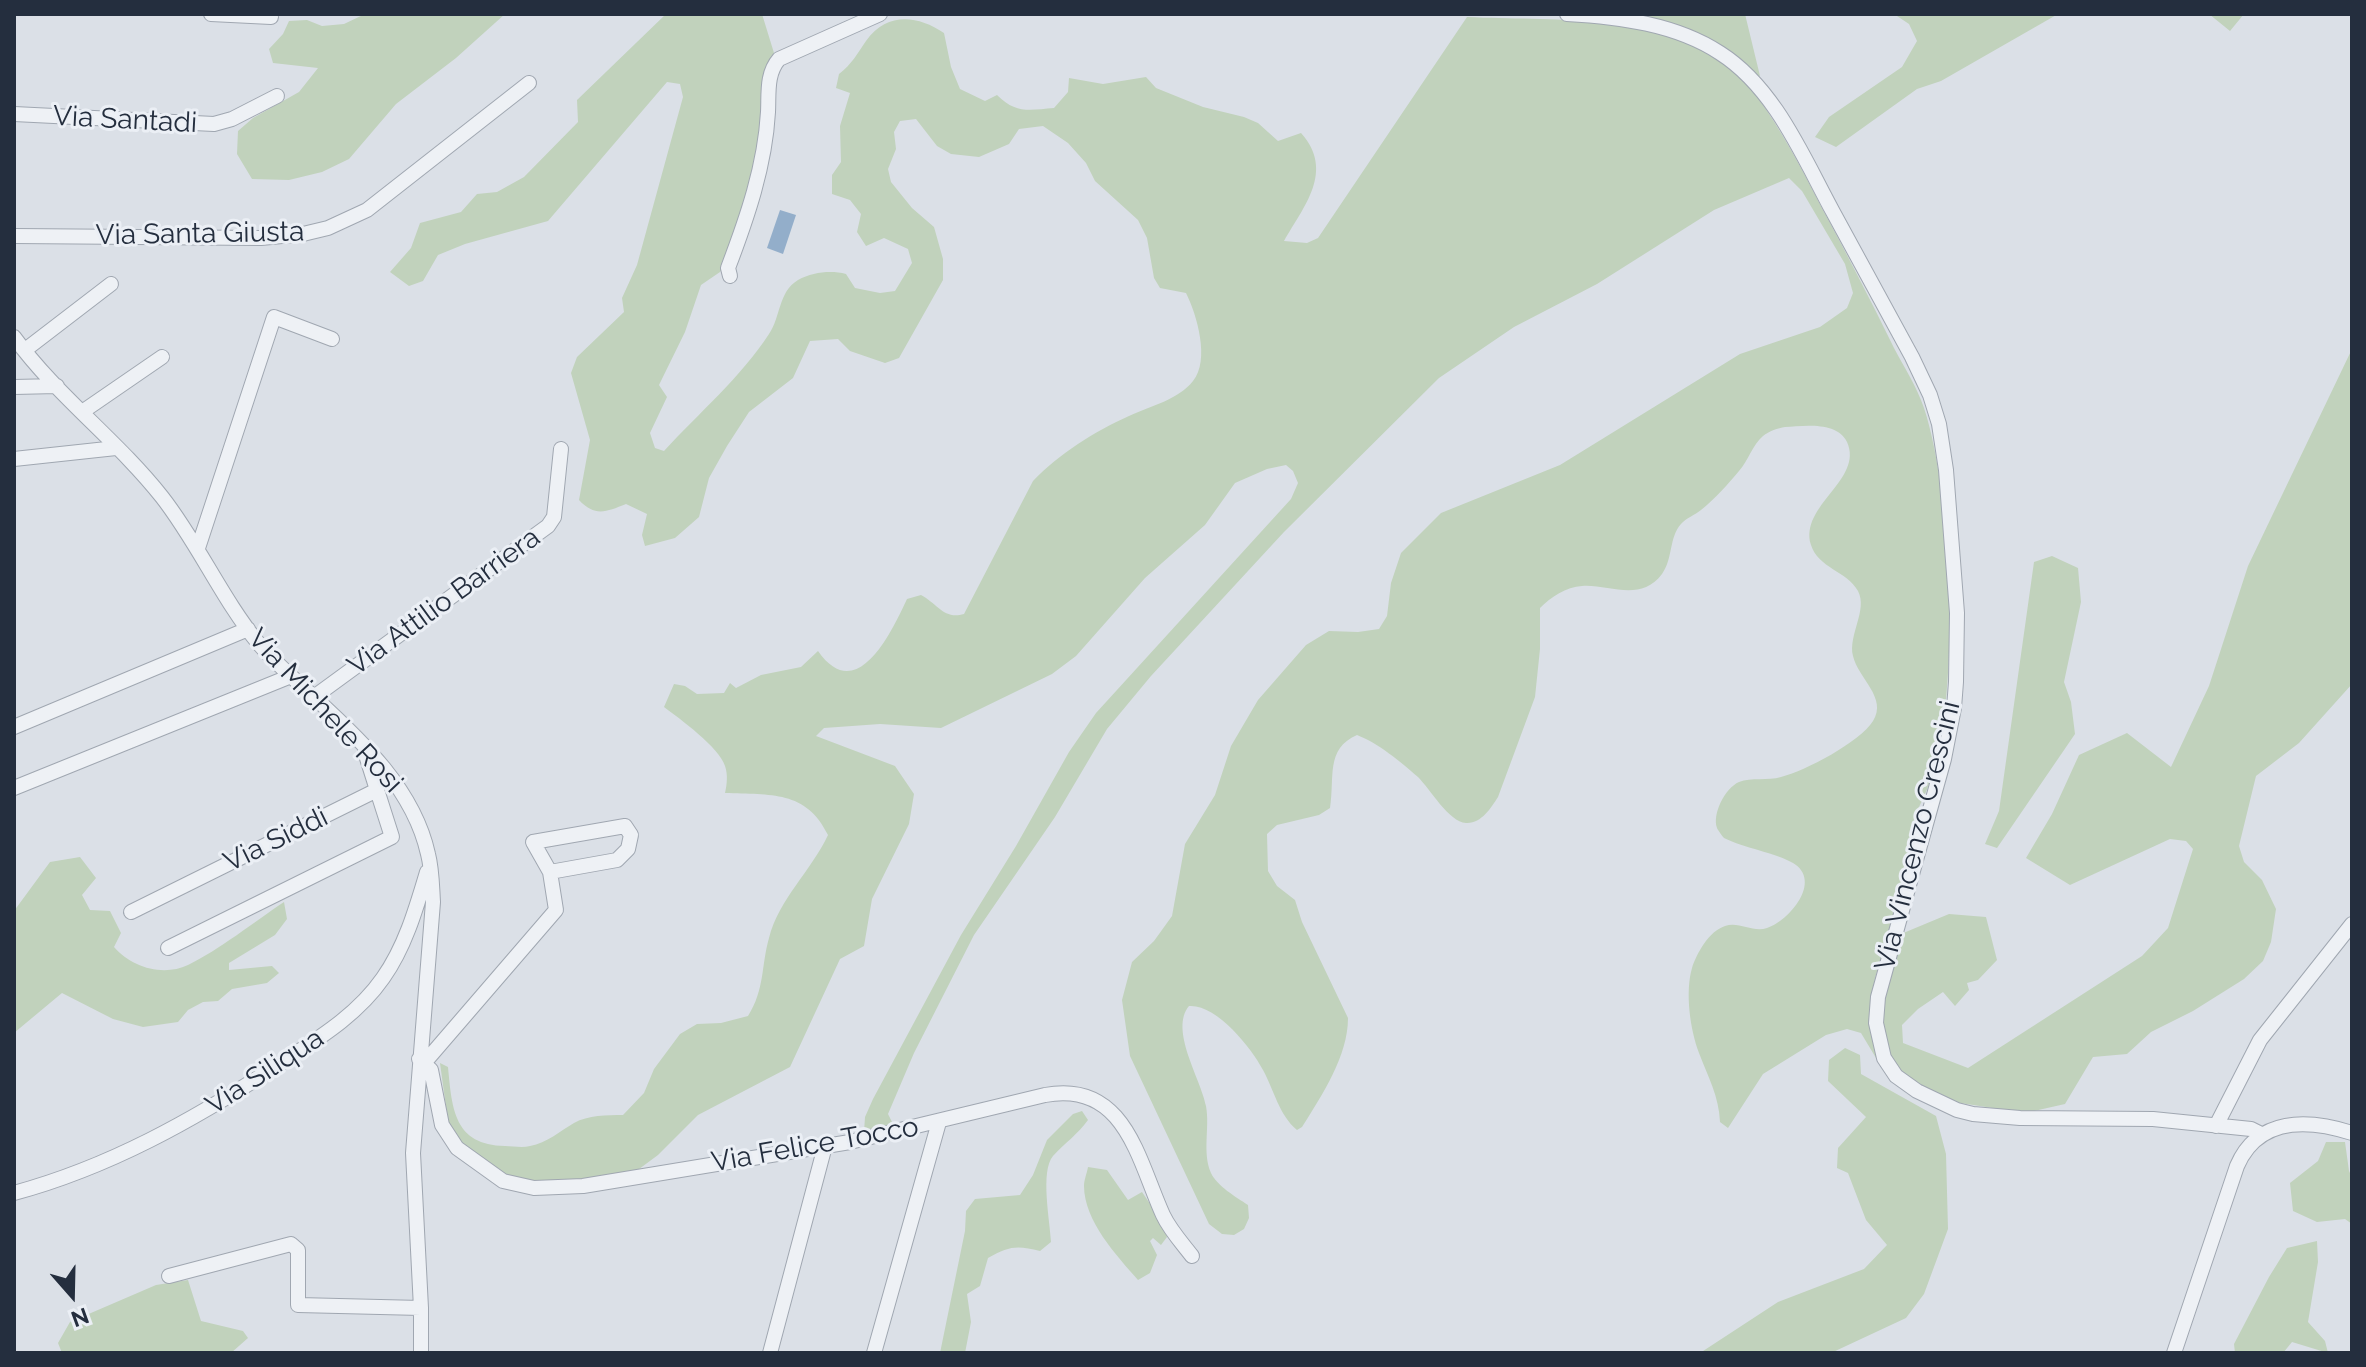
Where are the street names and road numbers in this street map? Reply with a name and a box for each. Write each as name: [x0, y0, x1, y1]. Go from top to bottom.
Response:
street label: Via Santadi: [52, 99, 198, 141]
street label: Via Santa Giusta: [95, 215, 305, 253]
street label: Via Attilio Barriera: [341, 521, 547, 683]
street label: Via Michele Rosi: [241, 622, 409, 800]
street label: Via Vincenzo Crescini: [1868, 698, 1968, 974]
street label: Via Siddi: [219, 800, 333, 880]
street label: Via Siliqua: [200, 1022, 330, 1122]
street label: Via Felice Tocco: [709, 1110, 921, 1180]

